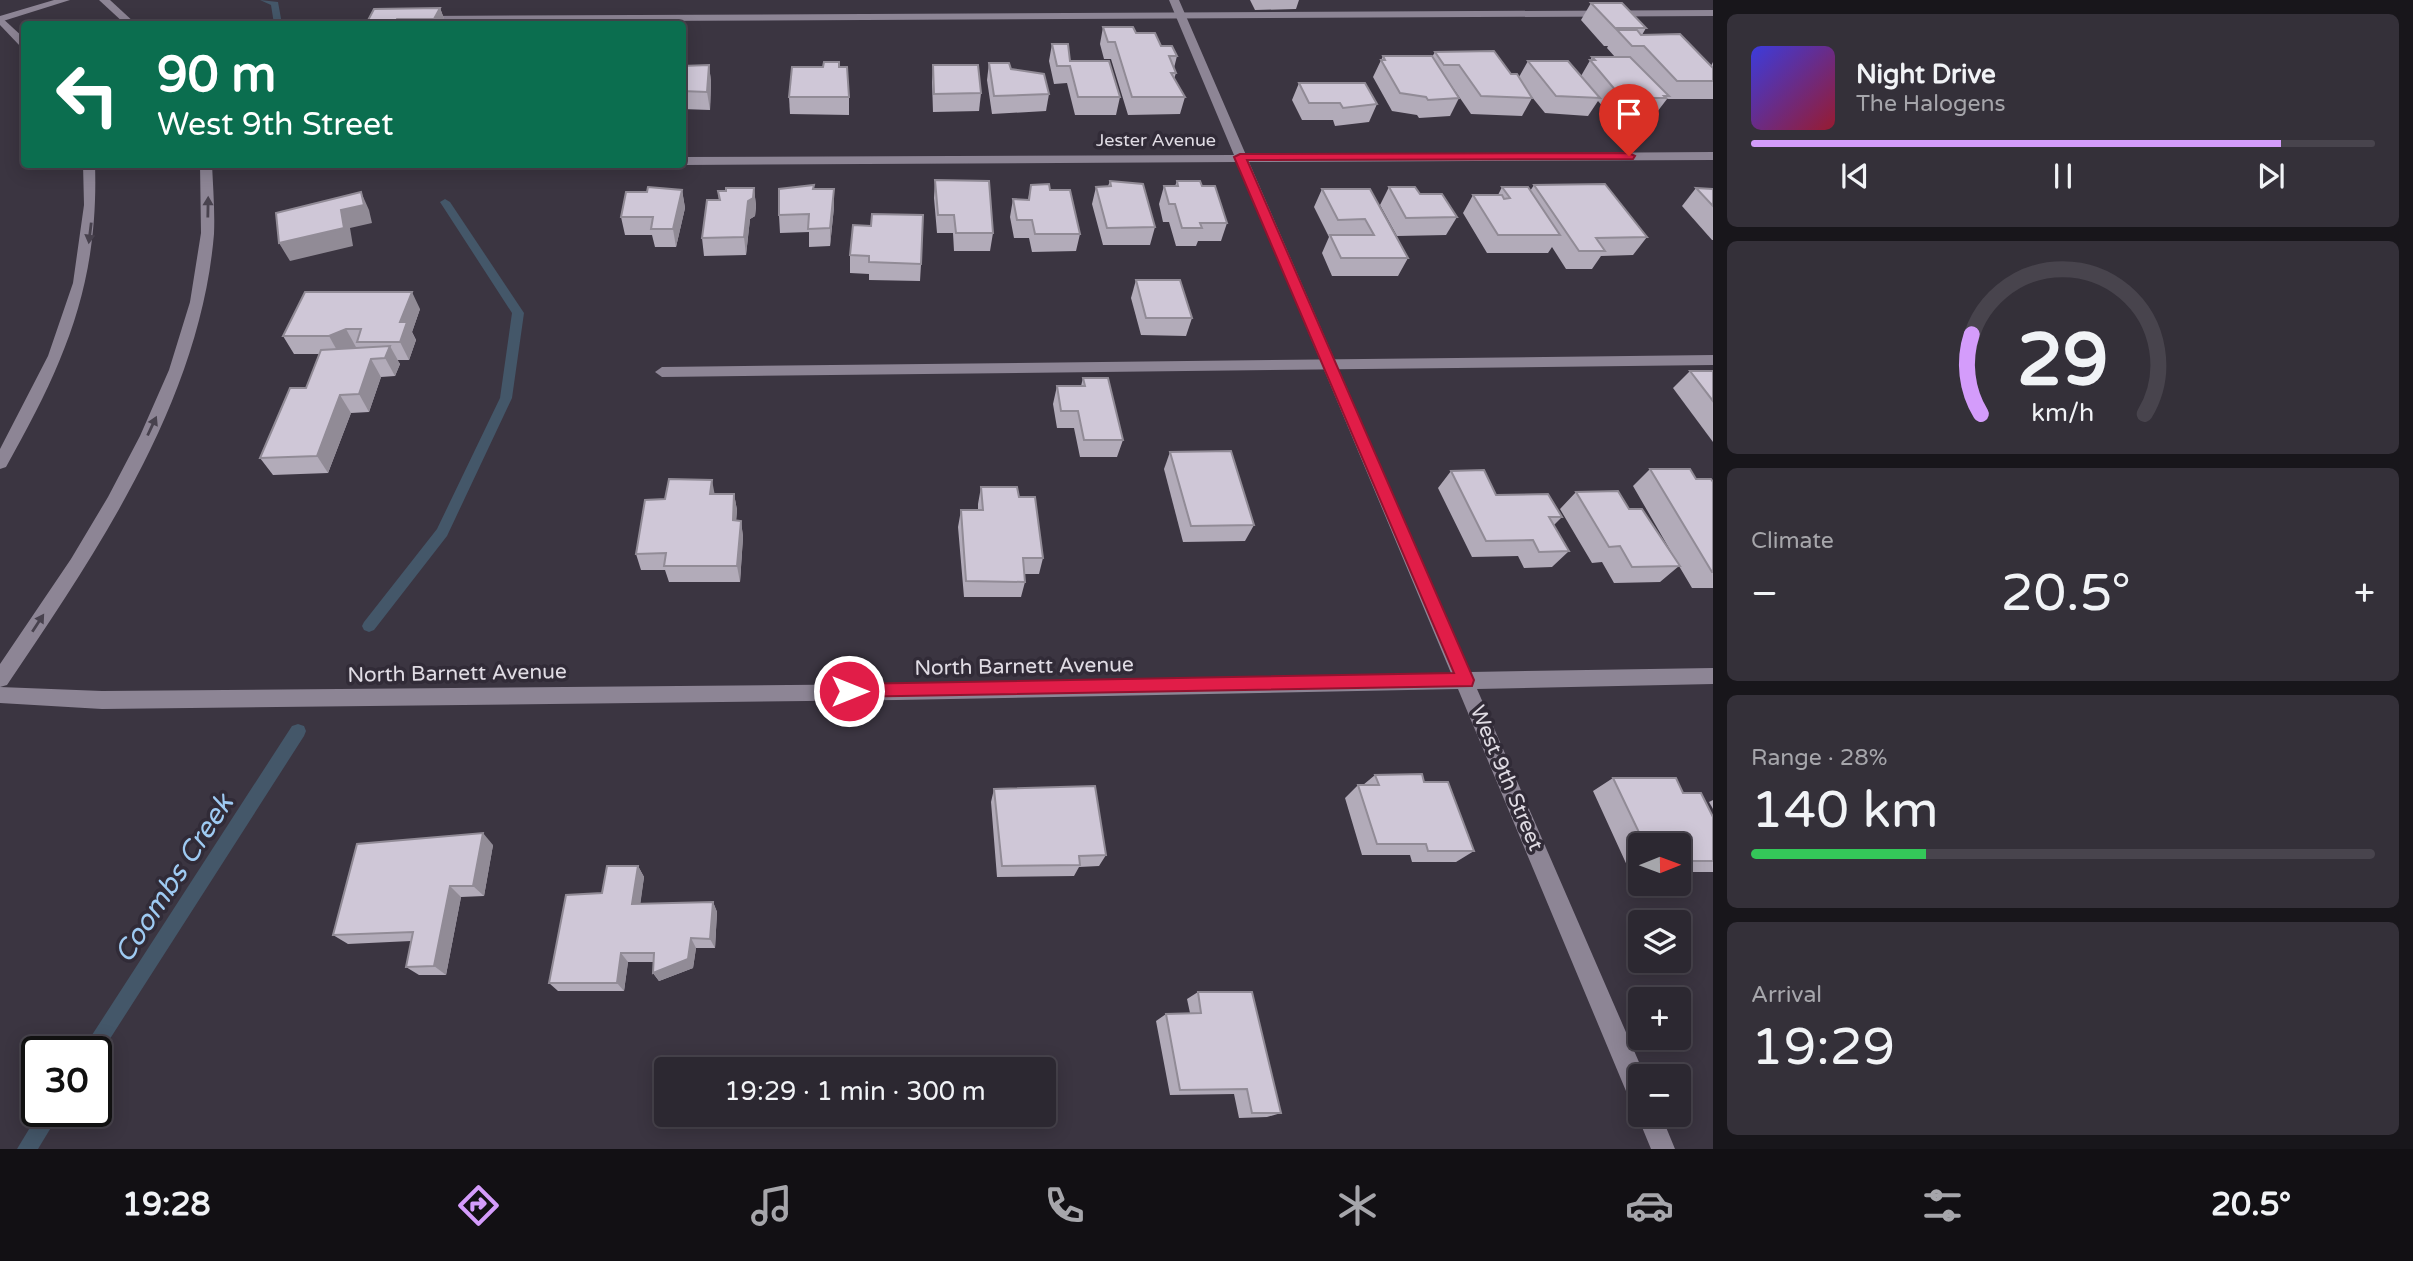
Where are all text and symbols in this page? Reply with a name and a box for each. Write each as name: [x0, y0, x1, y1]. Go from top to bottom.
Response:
text: 90 m: [157, 46, 276, 105]
icon: left: [42, 49, 133, 140]
text: Night Drive: [1856, 59, 1996, 90]
pin: [1599, 84, 1659, 156]
text: The Halogens: [1856, 90, 2005, 118]
icon: arrive: [1610, 95, 1648, 133]
text: West 9th Street: [157, 106, 393, 144]
street label: Jester Avenue: [1096, 129, 1216, 151]
icon: previous: [1836, 157, 1874, 195]
icon: pause: [2044, 157, 2082, 195]
icon: next: [2252, 157, 2290, 195]
one-way arrow: [202, 196, 214, 218]
one-way arrow: [84, 222, 95, 244]
text: 29: [2017, 317, 2109, 405]
text: km/h: [2032, 397, 2094, 427]
one-way arrow: [146, 416, 158, 436]
text: Climate: [1751, 527, 1834, 555]
text: 20.5°: [2001, 562, 2131, 625]
text: −: [1751, 571, 1778, 617]
text: +: [2354, 571, 2375, 617]
one-way arrow: [32, 613, 45, 633]
street label: North Barnett Avenue: [914, 652, 1134, 681]
position arrow: [812, 654, 886, 728]
street label: North Barnett Avenue: [347, 659, 567, 688]
street label: West 9th Street: [1465, 702, 1548, 854]
text: Range · 28%: [1751, 744, 1887, 772]
text: 140 km: [1751, 779, 1939, 842]
water label: Coombs Creek: [107, 787, 242, 969]
north arrow: [1628, 833, 1690, 896]
map controls: [1628, 833, 1691, 1127]
button: layers: [1628, 910, 1691, 973]
text: Arrival: [1751, 981, 1822, 1009]
button: +: [1628, 987, 1691, 1050]
text: 19:29: [1751, 1016, 1895, 1079]
speed limit sign: 30: [21, 1036, 112, 1127]
button: −: [1628, 1064, 1691, 1127]
text: 19:29 · 1 min · 300 m: [724, 1076, 986, 1107]
icon: directions: [454, 1181, 503, 1230]
icon: music: [747, 1181, 796, 1230]
icon: phone: [1040, 1181, 1089, 1230]
icon: climate: [1333, 1181, 1382, 1230]
icon: car: [1625, 1181, 1674, 1230]
icon: filters: [1918, 1181, 1967, 1230]
text: 19:28: [122, 1186, 211, 1224]
text: 20.5°: [2211, 1186, 2291, 1224]

